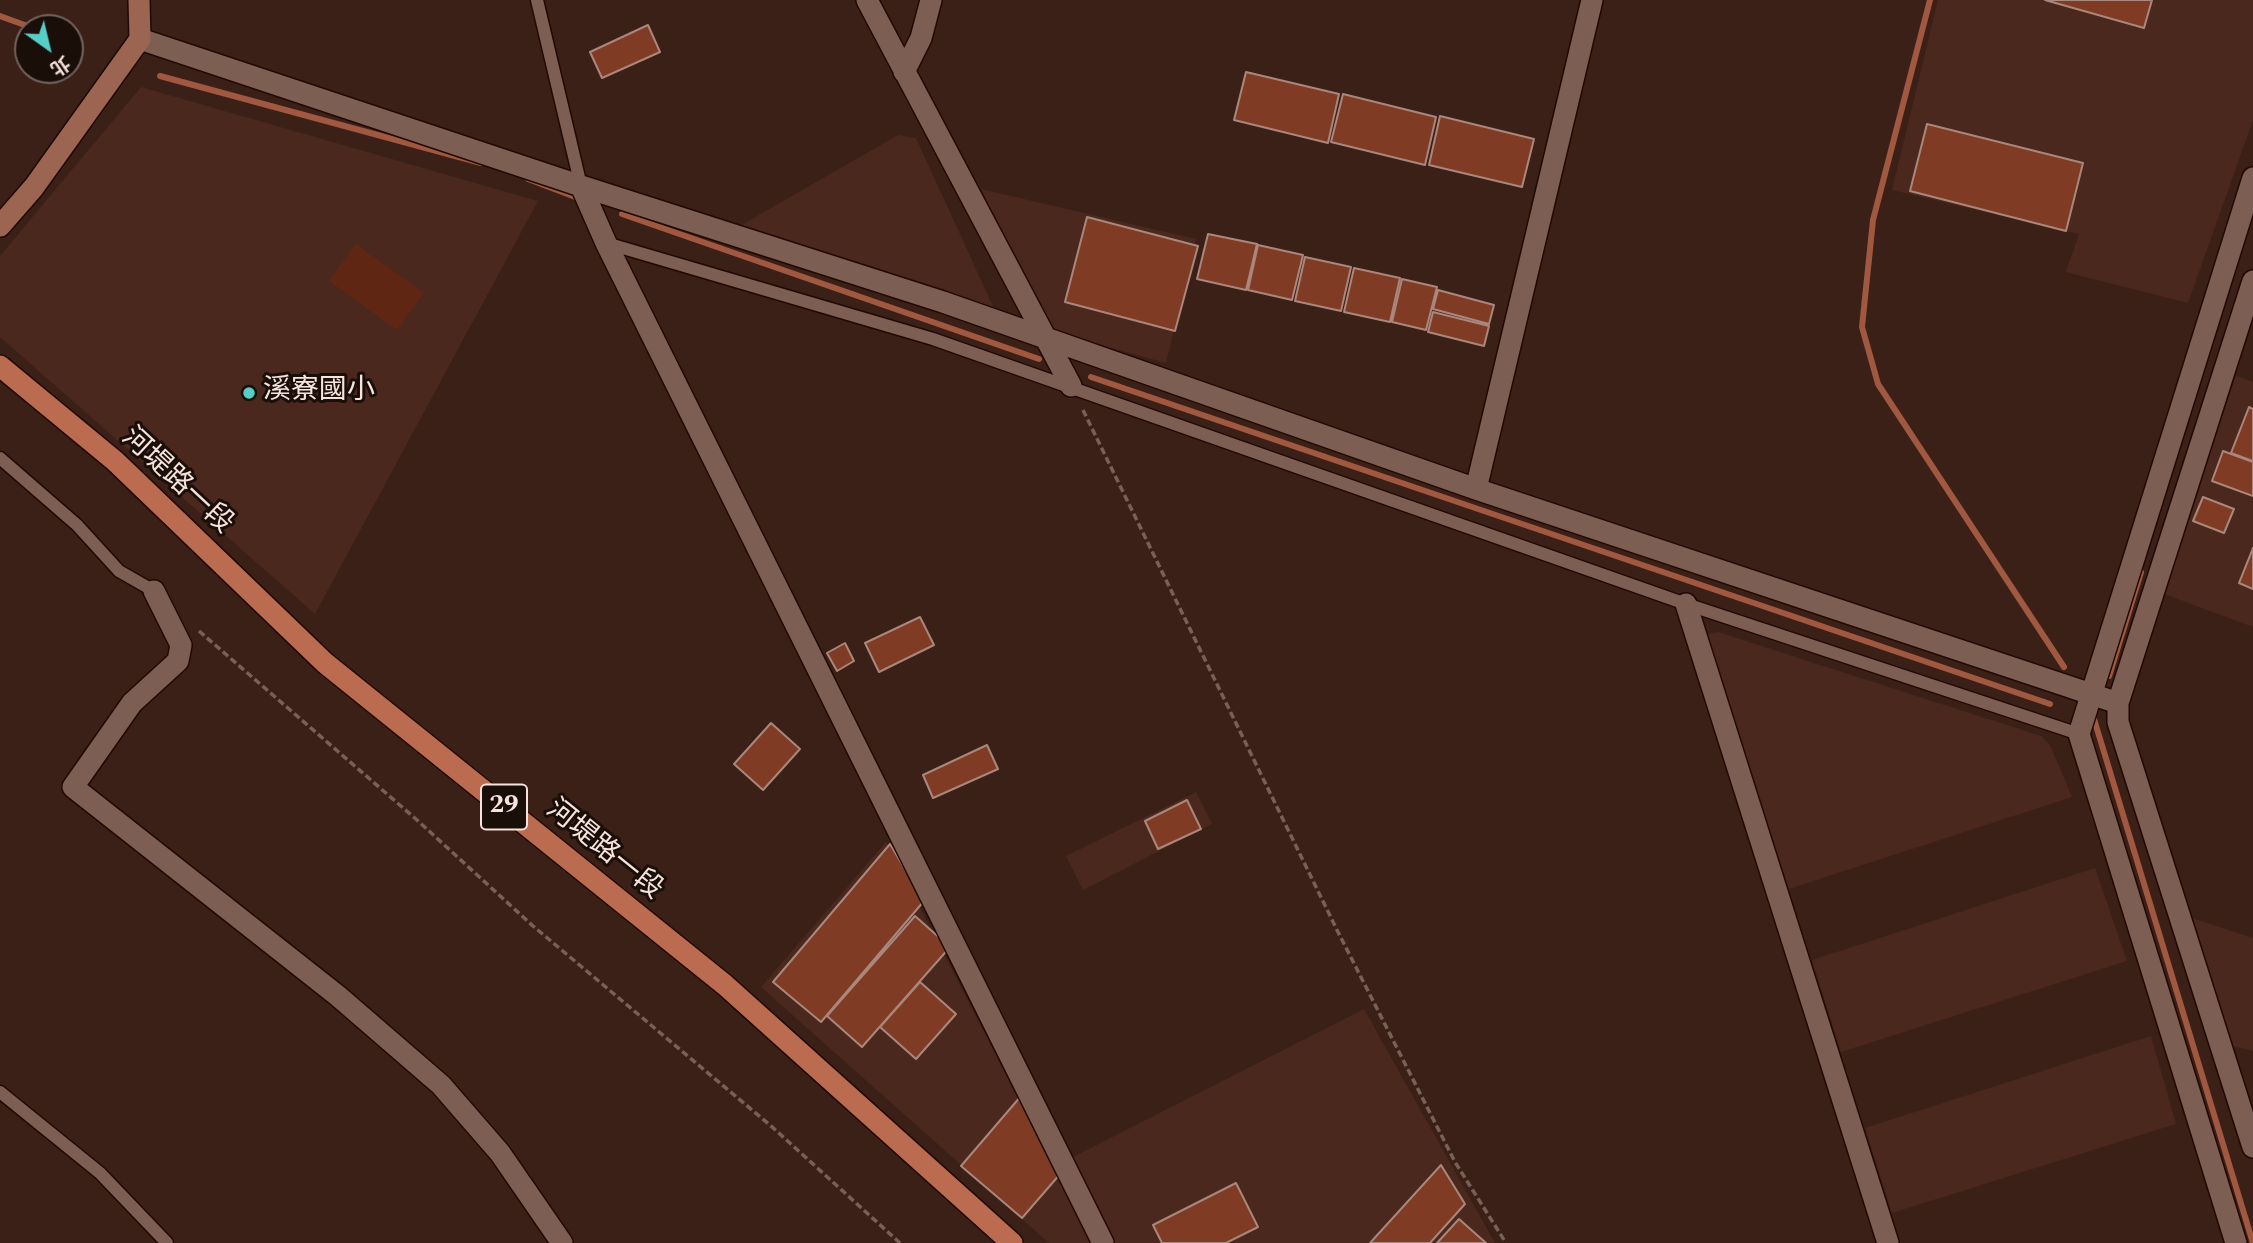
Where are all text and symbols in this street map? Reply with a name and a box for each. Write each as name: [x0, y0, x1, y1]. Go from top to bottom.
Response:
north arrow: [14, 14, 84, 84]
text: 北: [44, 48, 76, 82]
place label: 溪寮國小: [263, 376, 375, 410]
marker: 溪寮國小: [241, 385, 257, 401]
street label: 河堤路一段: [113, 422, 239, 542]
road number: 29: [481, 785, 527, 830]
street label: 河堤路一段: [538, 794, 668, 908]

